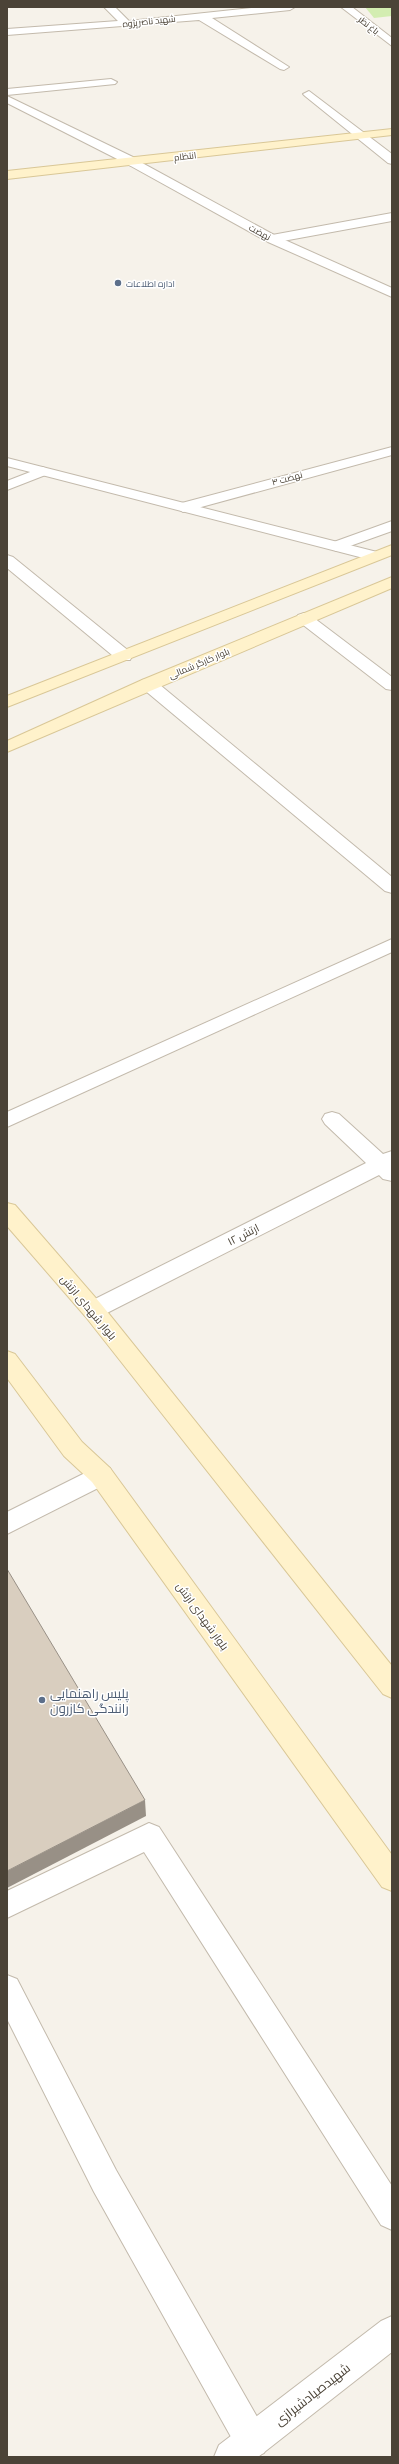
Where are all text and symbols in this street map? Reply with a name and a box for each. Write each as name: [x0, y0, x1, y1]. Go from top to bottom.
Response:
street label: شهید ناصرپژوه: [122, 13, 176, 30]
street label: باغ نظر: [355, 13, 382, 37]
street label: انتظام: [173, 149, 197, 164]
street label: نهضت: [247, 222, 273, 242]
marker: اداره اطلاعات: [113, 278, 123, 288]
place label: اداره اطلاعات: [126, 278, 175, 289]
street label: نهضت ۴: [271, 469, 303, 487]
street label: بلوار کارگر شمالی: [167, 645, 231, 681]
street label: ارتش ۱۲: [225, 1221, 262, 1248]
street label: بلوار شهدای ارتش: [57, 1272, 120, 1343]
street label: بلوار شهدای ارتش: [173, 1580, 232, 1653]
place label: پلیس راهنمایی رانندگی کازرون: [50, 1685, 129, 1716]
marker: پلیس راهنمایی رانندگی کازرون: [37, 1695, 47, 1705]
street label: شهیدصیادشیرازی: [271, 2359, 353, 2429]

